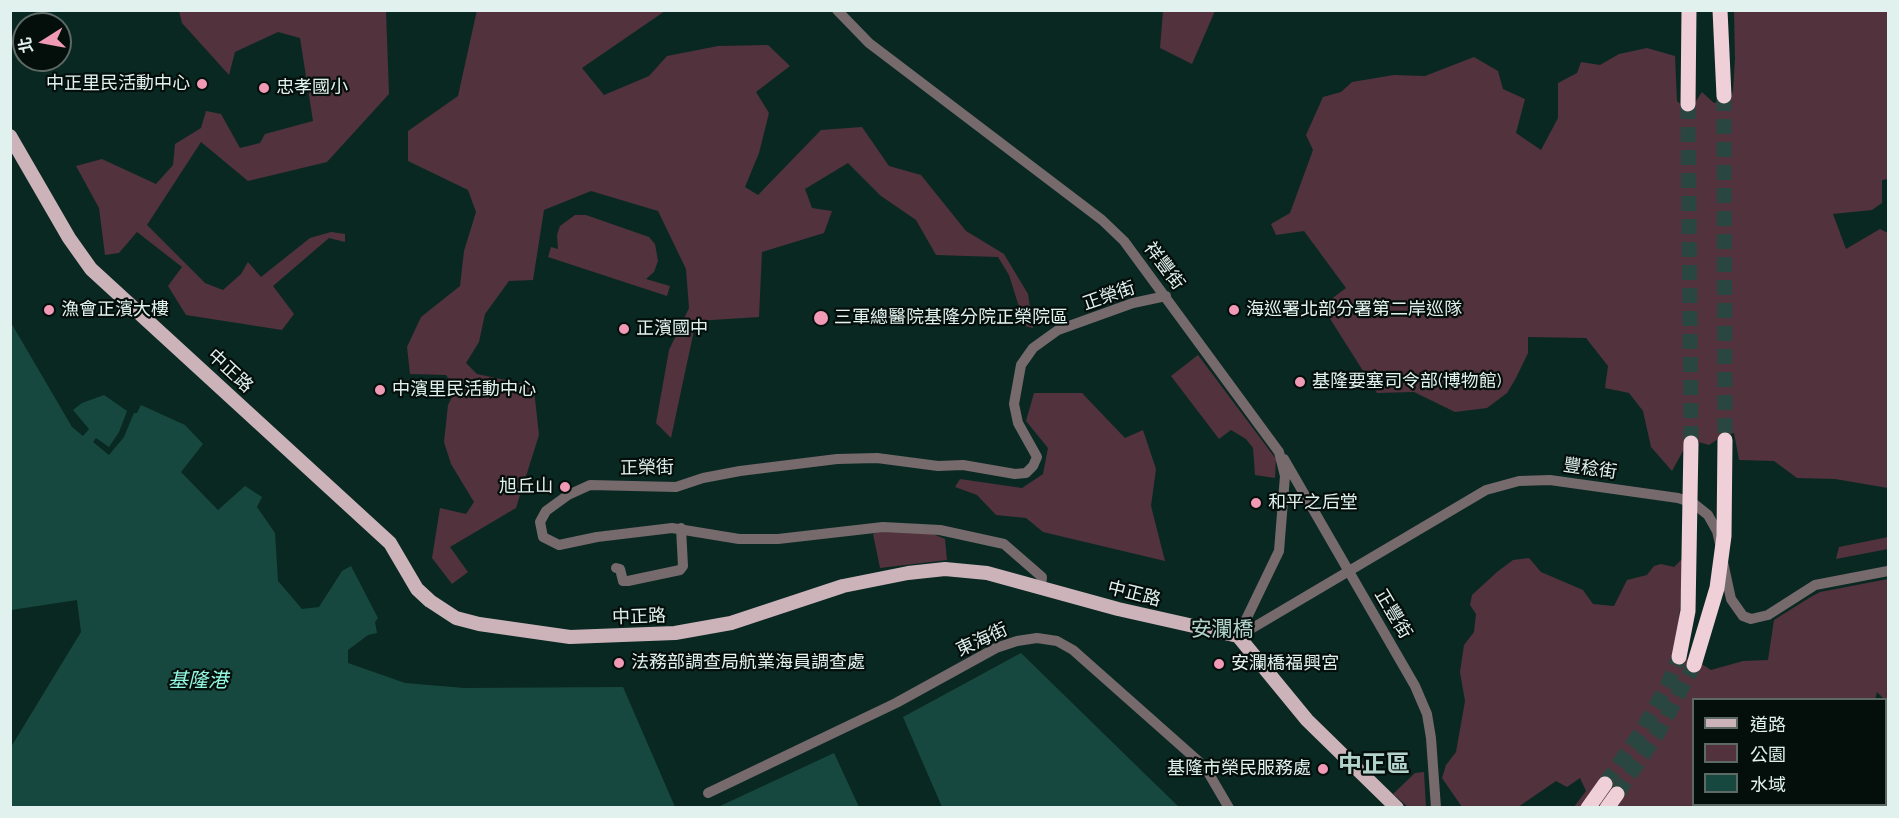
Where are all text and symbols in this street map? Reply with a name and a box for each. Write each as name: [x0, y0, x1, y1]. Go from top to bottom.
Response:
north arrow: [12, 12, 72, 72]
text: 北: [15, 35, 37, 55]
place label: 中正里民活動中心: [46, 73, 190, 95]
marker: 中正里民活動中心: [195, 77, 209, 91]
place label: 忠孝國小: [276, 77, 348, 99]
marker: 忠孝國小: [257, 81, 271, 95]
street label: 祥豐街: [1139, 238, 1189, 294]
street label: 正榮街: [1080, 277, 1138, 315]
place label: 漁會正濱大樓: [61, 299, 169, 321]
place label: 海巡署北部分署第二岸巡隊: [1246, 299, 1462, 321]
marker: 漁會正濱大樓: [42, 303, 56, 317]
marker: 海巡署北部分署第二岸巡隊: [1227, 303, 1241, 317]
place label: 三軍總醫院基隆分院正榮院區: [834, 307, 1068, 329]
marker: 三軍總醫院基隆分院正榮院區: [812, 309, 830, 327]
place label: 正濱國中: [636, 318, 708, 340]
marker: 正濱國中: [617, 322, 631, 336]
street label: 中正路: [203, 345, 257, 397]
place label: 基隆要塞司令部(博物館): [1312, 371, 1502, 393]
marker: 基隆要塞司令部(博物館): [1293, 375, 1307, 389]
place label: 中濱里民活動中心: [392, 379, 536, 401]
marker: 中濱里民活動中心: [373, 383, 387, 397]
street label: 豐稔街: [1562, 455, 1618, 483]
street label: 正榮街: [620, 457, 674, 479]
place label: 旭丘山: [499, 476, 553, 498]
marker: 旭丘山: [558, 480, 572, 494]
place label: 和平之后堂: [1268, 492, 1358, 514]
marker: 和平之后堂: [1249, 496, 1263, 510]
street label: 中正路: [1105, 577, 1163, 611]
street label: 正豐街: [1370, 585, 1416, 643]
street label: 中正路: [612, 605, 666, 629]
district label: 安瀾橋: [1191, 617, 1253, 643]
street label: 東海街: [953, 619, 1011, 661]
place label: 法務部調查局航業海員調查處: [631, 652, 865, 674]
place label: 安瀾橋福興宮: [1231, 653, 1339, 675]
marker: 法務部調查局航業海員調查處: [612, 656, 626, 670]
marker: 安瀾橋福興宮: [1212, 657, 1226, 671]
water label: 基隆港: [168, 669, 228, 693]
legend: [1692, 698, 1887, 806]
text: 道路: [1750, 714, 1786, 735]
text: 公園: [1750, 744, 1786, 765]
district label: 中正區: [1338, 751, 1410, 779]
place label: 基隆市榮民服務處: [1167, 758, 1311, 780]
marker: 基隆市榮民服務處: [1316, 762, 1330, 776]
text: 水域: [1750, 774, 1786, 795]

